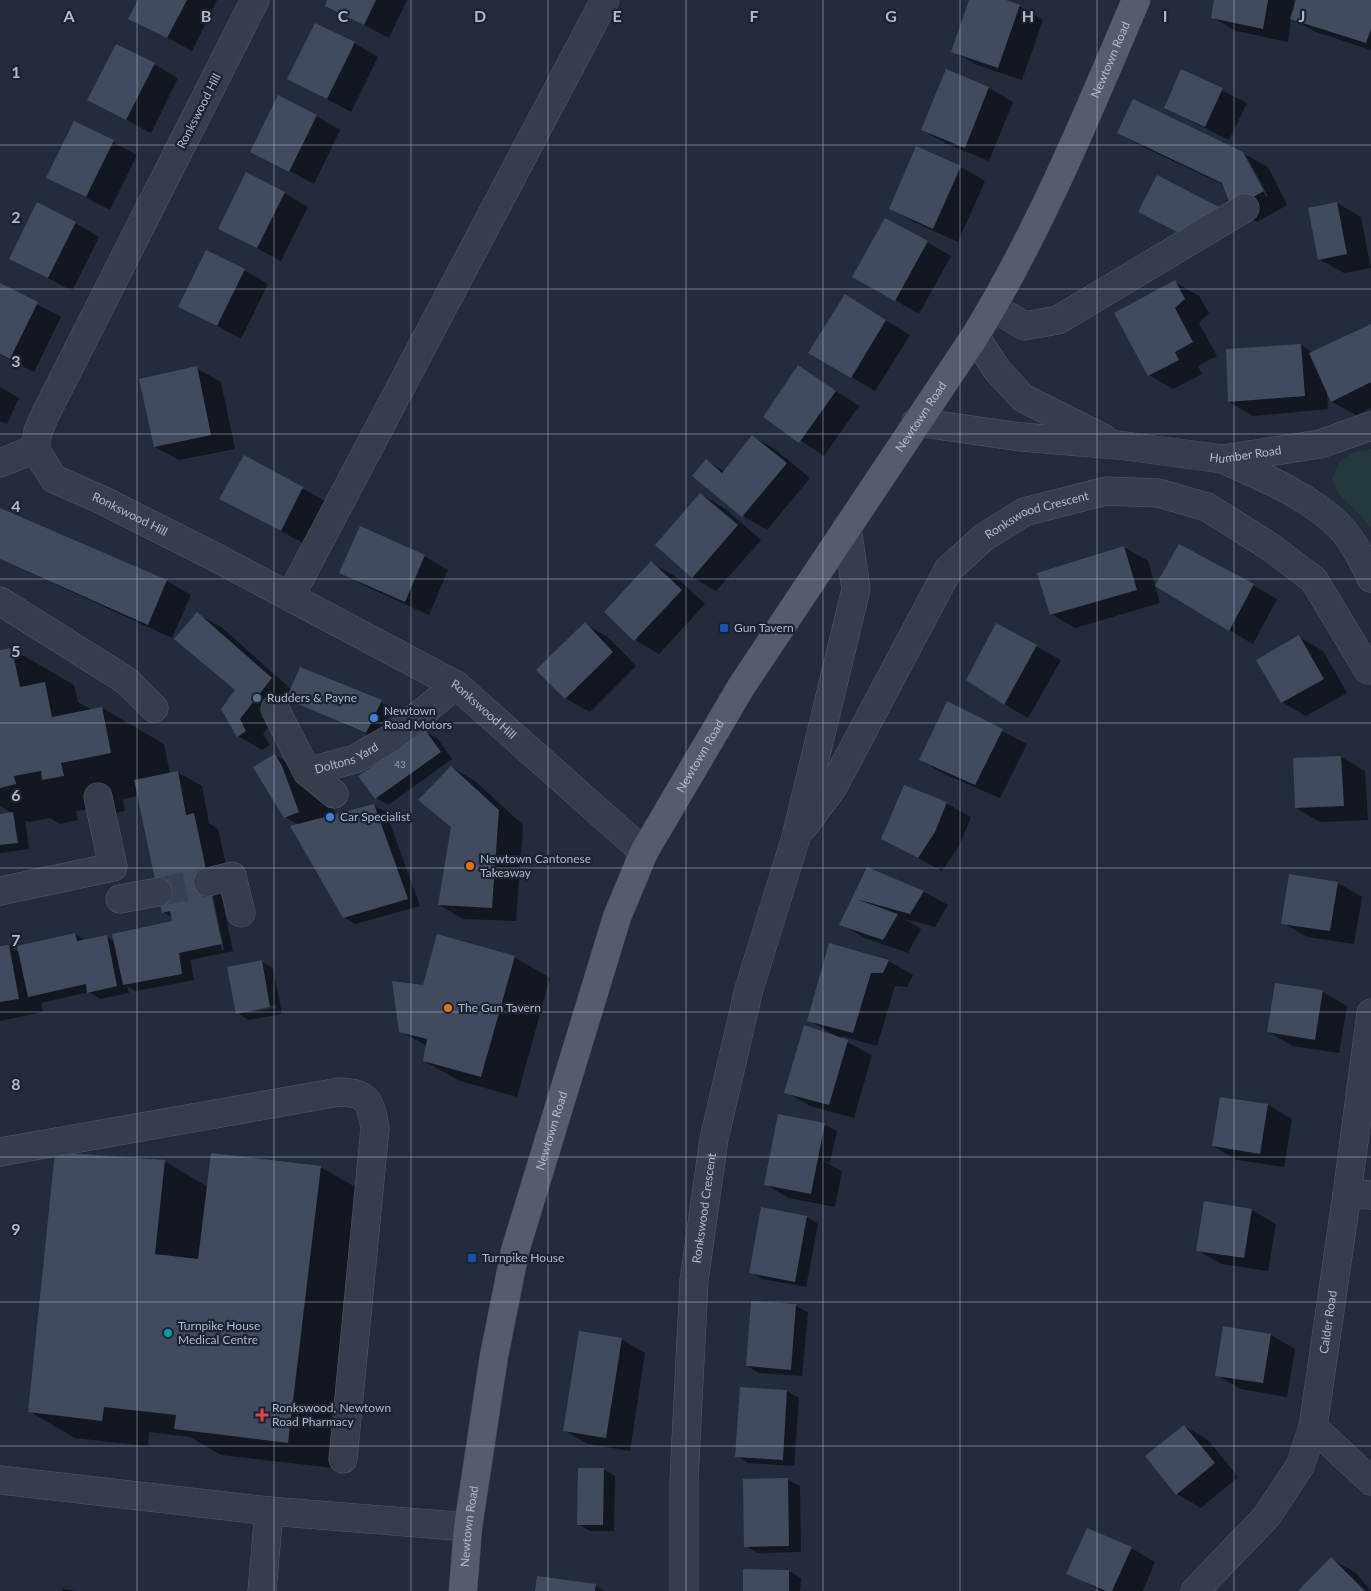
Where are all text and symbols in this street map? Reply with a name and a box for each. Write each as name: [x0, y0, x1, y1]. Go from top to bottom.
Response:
text: A: [62, 6, 75, 25]
text: B: [201, 6, 211, 25]
text: C: [338, 6, 349, 25]
text: D: [474, 6, 486, 25]
text: E: [612, 6, 622, 25]
text: F: [749, 6, 759, 25]
text: G: [885, 6, 897, 25]
text: H: [1022, 6, 1034, 25]
text: I: [1163, 6, 1167, 25]
text: J: [1299, 6, 1305, 25]
street label: Newtown Road: [1087, 19, 1133, 100]
text: 1: [11, 62, 21, 81]
street label: Ronkswood Hill: [173, 71, 224, 151]
text: 2: [11, 207, 21, 226]
text: 3: [11, 351, 21, 370]
street label: Newtown Road: [892, 378, 950, 455]
street label: Humber Road: [1209, 442, 1282, 466]
street label: Ronkswood Crescent: [982, 488, 1091, 542]
street label: Ronkswood Hill: [90, 489, 170, 539]
text: 4: [11, 496, 21, 515]
place label: Gun Tavern: [734, 620, 794, 635]
marker: Gun Tavern: [718, 622, 730, 634]
text: 5: [11, 641, 21, 660]
street label: Ronkswood Hill: [449, 676, 520, 742]
place label: Rudders & Payne: [267, 690, 357, 705]
marker: Rudders & Payne: [251, 692, 263, 704]
place label: Newtown Road Motors: [384, 703, 452, 732]
marker: Newtown Road Motors: [368, 712, 380, 724]
street label: Newtown Road: [673, 717, 727, 795]
street label: Doltons Yard: [313, 739, 381, 777]
house number: 43: [394, 758, 406, 770]
text: 6: [11, 785, 21, 804]
place label: Car Specialist: [340, 809, 411, 824]
marker: Car Specialist: [324, 811, 336, 823]
place label: Newtown Cantonese Takeaway: [480, 851, 591, 880]
marker: Newtown Cantonese Takeaway: [464, 860, 476, 872]
text: 7: [11, 930, 21, 949]
place label: The Gun Tavern: [458, 1000, 541, 1015]
marker: The Gun Tavern: [442, 1002, 454, 1014]
text: 8: [11, 1074, 21, 1093]
street label: Newtown Road: [532, 1089, 570, 1172]
street label: Ronkswood Crescent: [689, 1151, 719, 1264]
text: 9: [11, 1219, 21, 1238]
place label: Turnpike House: [482, 1250, 564, 1265]
marker: Turnpike House: [466, 1252, 478, 1264]
street label: Calder Road: [1316, 1289, 1340, 1355]
place label: Turnpike House Medical Centre: [178, 1318, 260, 1347]
marker: Turnpike House Medical Centre: [162, 1327, 174, 1339]
place label: Ronkswood, Newtown Road Pharmacy: [272, 1400, 391, 1429]
marker: Ronkswood, Newtown Road Pharmacy: [256, 1409, 268, 1421]
street label: Newtown Road: [457, 1485, 481, 1567]

